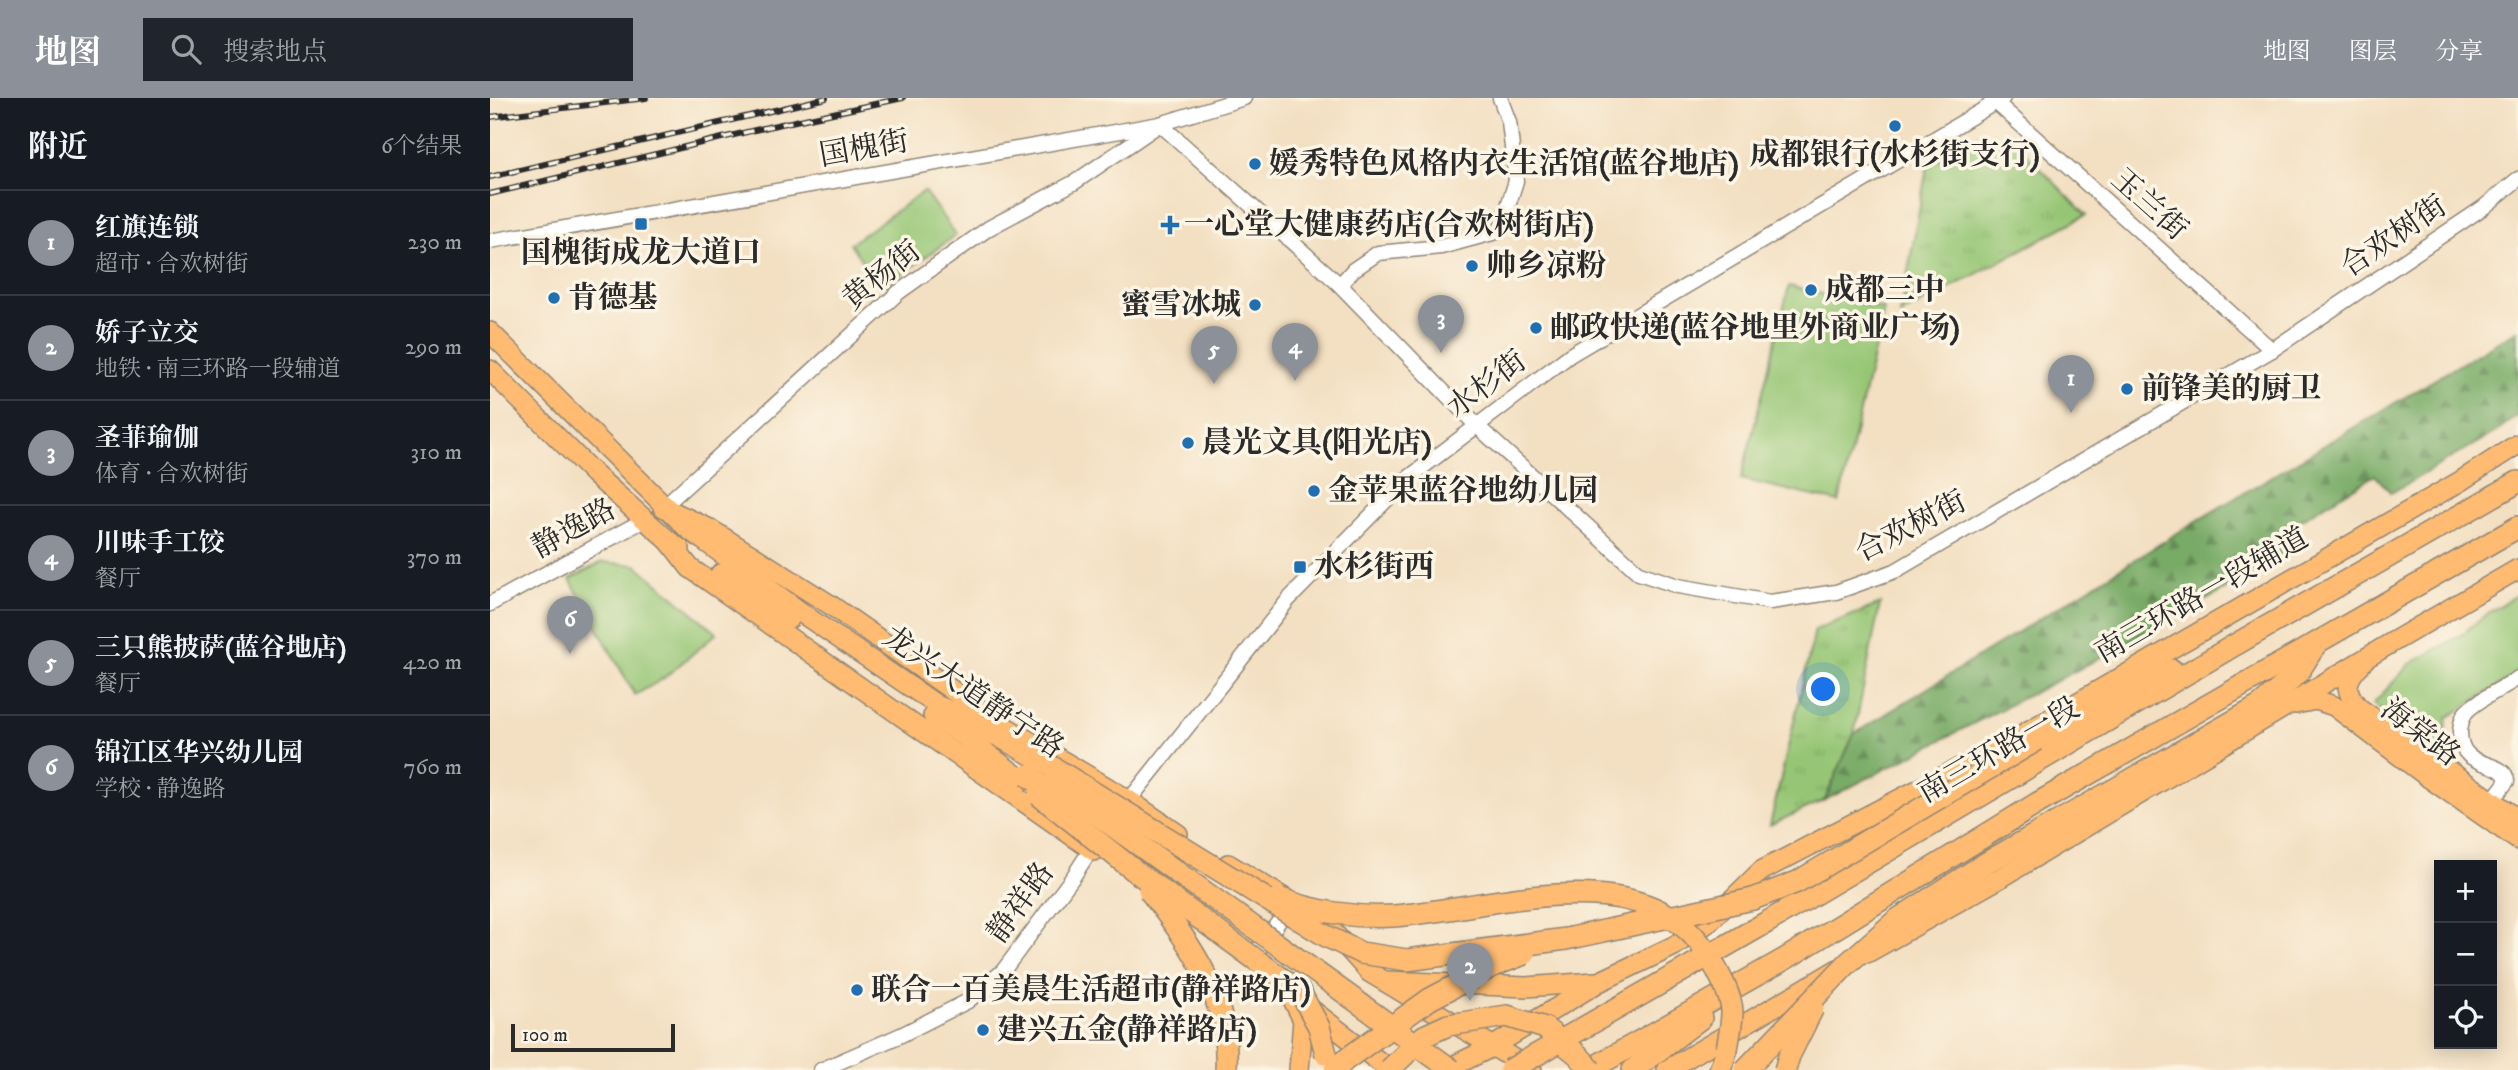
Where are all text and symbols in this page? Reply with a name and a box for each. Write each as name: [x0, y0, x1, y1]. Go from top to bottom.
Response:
search box: [143, 18, 633, 81]
icon: search: [167, 30, 205, 68]
text: 地图: [35, 33, 101, 74]
text: 搜索地点: [223, 36, 327, 69]
text: 地图: [2263, 37, 2311, 67]
text: 图层: [2349, 37, 2397, 67]
text: 分享: [2435, 37, 2483, 67]
marker: 成都银行(水杉街支行): [1887, 118, 1903, 134]
street label: 国槐街: [816, 123, 912, 175]
text: 附近: [28, 129, 88, 166]
text: 6个结果: [381, 132, 462, 161]
place label: 成都银行(水杉街支行): [1750, 137, 2040, 174]
place label: 媛秀特色风格内衣生活馆(蓝谷地店): [1269, 146, 1739, 183]
marker: 媛秀特色风格内衣生活馆(蓝谷地店): [1247, 156, 1263, 172]
street label: 玉兰街: [2103, 161, 2195, 249]
street label: 合欢树街: [2334, 188, 2454, 286]
place label: 一心堂大健康药店(合欢树街店): [1184, 207, 1594, 244]
text: 红旗连锁: [95, 212, 199, 245]
marker: 国槐街成龙大道口: [633, 216, 649, 232]
marker: 一心堂大健康药店(合欢树街店): [1162, 217, 1178, 233]
text: 1: [47, 228, 55, 257]
text: 230 m: [408, 228, 462, 257]
street label: 黄杨街: [835, 233, 929, 319]
place label: 国槐街成龙大道口: [521, 235, 761, 272]
place label: 帅乡凉粉: [1486, 248, 1606, 285]
text: 超市 · 合欢树街: [95, 250, 248, 279]
marker: 帅乡凉粉: [1464, 258, 1480, 274]
place label: 成都三中: [1825, 272, 1945, 309]
place label: 肯德基: [568, 280, 658, 317]
marker: 成都三中: [1803, 282, 1819, 298]
place label: 蜜雪冰城: [1121, 287, 1241, 324]
marker: 肯德基: [546, 290, 562, 306]
pin: 3: [1418, 295, 1464, 353]
marker: 蜜雪冰城: [1247, 297, 1263, 313]
place label: 邮政快递(蓝谷地里外商业广场): [1550, 310, 1960, 347]
text: 娇子立交: [95, 317, 199, 350]
marker: 邮政快递(蓝谷地里外商业广场): [1528, 320, 1544, 336]
pin: 4: [1272, 323, 1318, 381]
pin: 5: [1191, 326, 1237, 384]
text: 2: [45, 333, 57, 362]
text: 290 m: [405, 333, 462, 362]
street label: 水杉街: [1440, 343, 1534, 427]
text: 地铁 · 南三环路一段辅道: [95, 355, 340, 384]
pin: 1: [2048, 355, 2094, 413]
place label: 前锋美的厨卫: [2141, 371, 2321, 408]
marker: 前锋美的厨卫: [2119, 381, 2135, 397]
text: 圣菲瑜伽: [95, 422, 199, 455]
place label: 晨光文具(阳光店): [1202, 425, 1432, 462]
marker: 晨光文具(阳光店): [1180, 435, 1196, 451]
text: 3: [47, 438, 55, 467]
text: 310 m: [410, 438, 462, 467]
text: 体育 · 合欢树街: [95, 460, 248, 489]
place label: 金苹果蓝谷地幼儿园: [1328, 473, 1598, 510]
marker: 金苹果蓝谷地幼儿园: [1306, 483, 1322, 499]
street label: 合欢树街: [1849, 483, 1973, 571]
street label: 静逸路: [526, 491, 622, 567]
street label: 南三环路一段辅道: [2089, 520, 2315, 672]
text: 川味手工饺: [95, 527, 225, 560]
text: 4: [44, 543, 58, 572]
text: 370 m: [407, 543, 462, 572]
place label: 水杉街西: [1314, 549, 1434, 586]
marker: 水杉街西: [1292, 559, 1308, 575]
text: 餐厅: [95, 565, 141, 594]
pin: 6: [547, 596, 593, 654]
street label: 龙兴大道静宁路: [876, 619, 1070, 767]
text: 三只熊披萨(蓝谷地店): [95, 632, 346, 665]
text: 5: [45, 648, 57, 677]
text: 420 m: [403, 648, 462, 677]
text: 餐厅: [95, 670, 141, 699]
your location: [1806, 672, 1840, 706]
street label: 南三环路一段: [1912, 690, 2086, 812]
street label: 海棠路: [2373, 691, 2467, 775]
text: 锦江区华兴幼儿园: [95, 737, 303, 770]
text: 6: [45, 753, 57, 782]
text: 760 m: [403, 753, 462, 782]
text: 学校 · 静逸路: [95, 775, 225, 804]
street label: 静祥路: [980, 856, 1062, 950]
map controls: [2434, 860, 2497, 1049]
button: +: [2434, 860, 2497, 923]
button: −: [2434, 923, 2497, 986]
pin: 2: [1447, 943, 1493, 1001]
place label: 联合一百美晨生活超市(静祥路店): [871, 972, 1311, 1009]
marker: 联合一百美晨生活超市(静祥路店): [849, 982, 865, 998]
button: locate: [2434, 986, 2497, 1049]
place label: 建兴五金(静祥路店): [997, 1012, 1257, 1049]
scale bar: [511, 1021, 676, 1053]
marker: 建兴五金(静祥路店): [975, 1022, 991, 1038]
text: 100 m: [522, 1024, 568, 1047]

